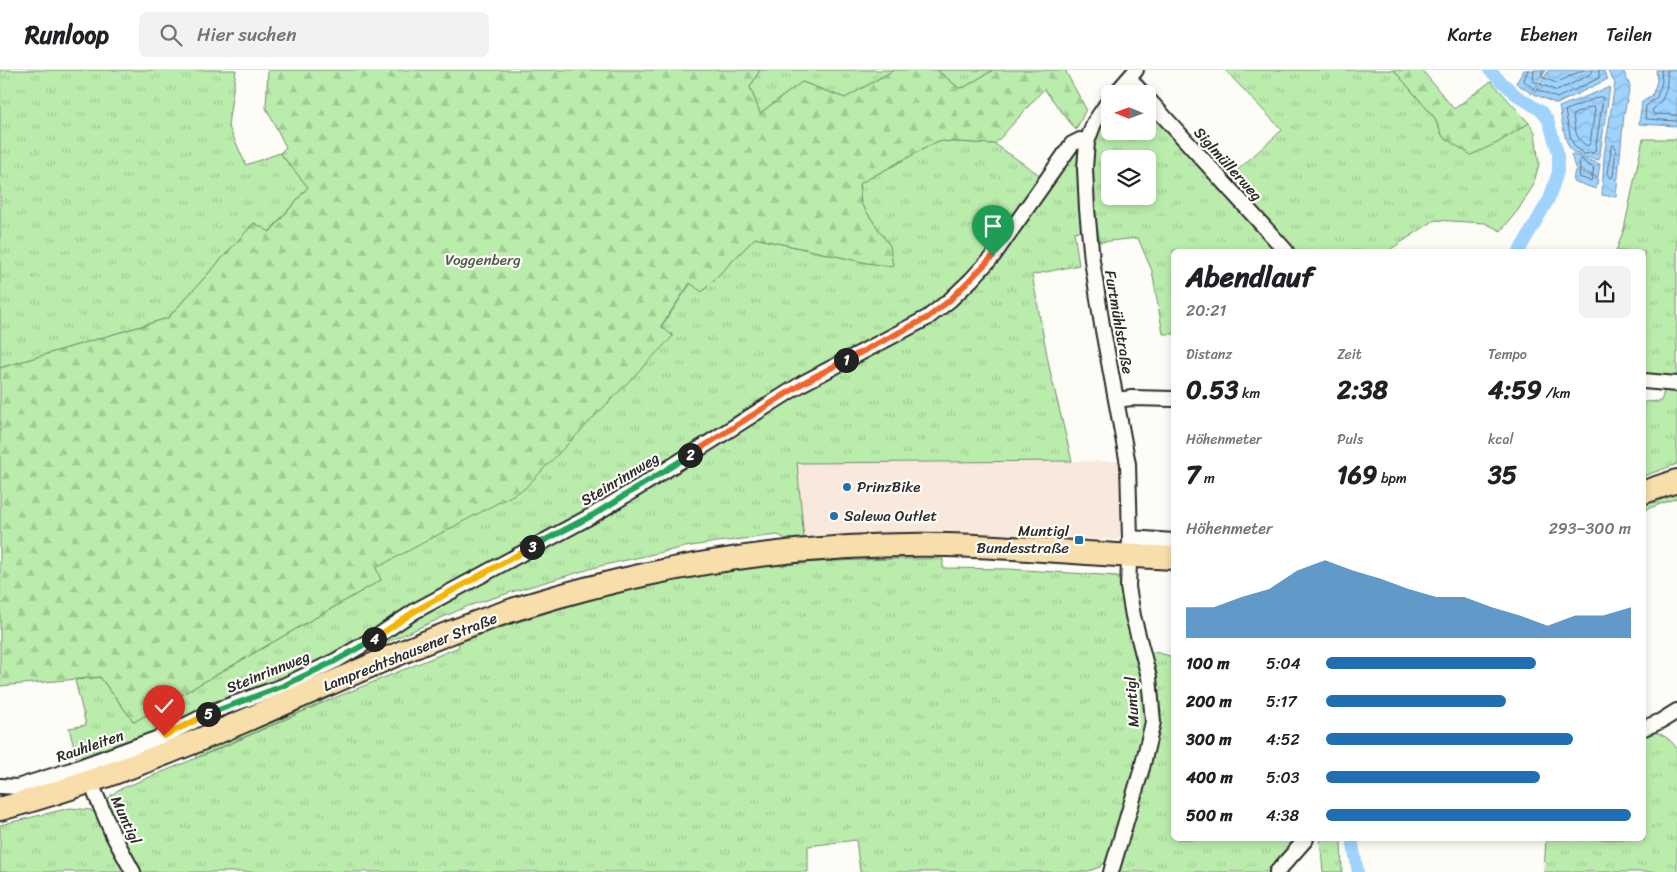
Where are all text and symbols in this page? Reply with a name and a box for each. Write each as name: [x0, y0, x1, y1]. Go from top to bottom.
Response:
search box: [139, 12, 489, 57]
text: Runloop: [25, 14, 109, 56]
text: Hier suchen: [197, 18, 297, 51]
text: Karte: [1448, 19, 1492, 51]
text: Ebenen: [1520, 19, 1578, 51]
text: Teilen: [1606, 19, 1652, 51]
icon: search: [157, 21, 185, 49]
north arrow: [1101, 85, 1156, 140]
map controls: [1101, 85, 1156, 205]
street label: Siglmüllerweg: [1187, 121, 1269, 208]
button: layers: [1101, 150, 1156, 205]
pin: [972, 205, 1014, 256]
icon: arrive: [979, 212, 1007, 240]
park label: Voggenberg: [445, 247, 521, 273]
text: Abendlauf: [1186, 252, 1313, 301]
button: share: [1579, 266, 1631, 318]
street label: Furtmühlstraße: [1097, 268, 1141, 376]
text: 20:21: [1186, 296, 1226, 325]
text: Distanz: [1186, 342, 1232, 367]
text: Zeit: [1337, 342, 1362, 367]
text: Tempo: [1488, 342, 1527, 367]
pin: 1: [834, 348, 858, 372]
text: 1: [843, 348, 850, 373]
text: 0.53: [1186, 367, 1238, 412]
text: 2:38: [1337, 367, 1388, 412]
text: 4:59: [1488, 367, 1542, 412]
text: km: [1238, 381, 1260, 406]
text: /km: [1542, 381, 1571, 406]
text: Höhenmeter: [1186, 427, 1262, 452]
text: Puls: [1337, 427, 1363, 452]
text: kcal: [1488, 427, 1513, 452]
pin: 2: [678, 442, 702, 468]
text: 2: [686, 443, 695, 468]
street label: Steinrinnweg: [576, 445, 665, 513]
text: 7: [1186, 452, 1200, 497]
text: 169: [1337, 452, 1377, 497]
text: 35: [1488, 452, 1517, 497]
text: m: [1200, 466, 1215, 491]
text: bpm: [1377, 466, 1407, 491]
place label: PrinzBike: [857, 474, 921, 500]
marker: PrinzBike: [841, 481, 853, 493]
place label: Salewa Outlet: [844, 503, 938, 529]
marker: Salewa Outlet: [828, 510, 840, 522]
text: Höhenmeter: [1186, 514, 1272, 543]
text: 293–300 m: [1549, 514, 1631, 543]
place label: Muntigl Bundesstraße: [976, 518, 1070, 561]
pin: 3: [520, 534, 544, 560]
marker: Muntigl Bundesstraße: [1073, 534, 1085, 546]
text: 3: [529, 535, 536, 560]
street label: Lamprechtshausener Straße: [319, 605, 501, 699]
pin: 4: [362, 626, 386, 652]
text: 4: [370, 627, 379, 652]
street label: Steinrinnweg: [222, 643, 314, 701]
text: 100 m: [1186, 649, 1230, 678]
text: 5:04: [1266, 649, 1301, 678]
street label: Muntigl: [1117, 675, 1147, 728]
pin: [143, 685, 185, 736]
text: 200 m: [1186, 687, 1232, 716]
text: 5:17: [1266, 687, 1297, 716]
icon: check: [150, 692, 178, 720]
pin: 5: [196, 702, 220, 726]
text: 5: [204, 702, 213, 727]
street label: Rauhleiten: [53, 722, 127, 770]
text: 300 m: [1186, 725, 1231, 754]
text: 4:52: [1266, 725, 1300, 754]
text: 400 m: [1186, 763, 1233, 792]
text: 5:03: [1266, 763, 1300, 792]
street label: Muntigl: [103, 791, 149, 849]
text: 500 m: [1186, 801, 1232, 830]
text: 4:38: [1266, 801, 1299, 830]

